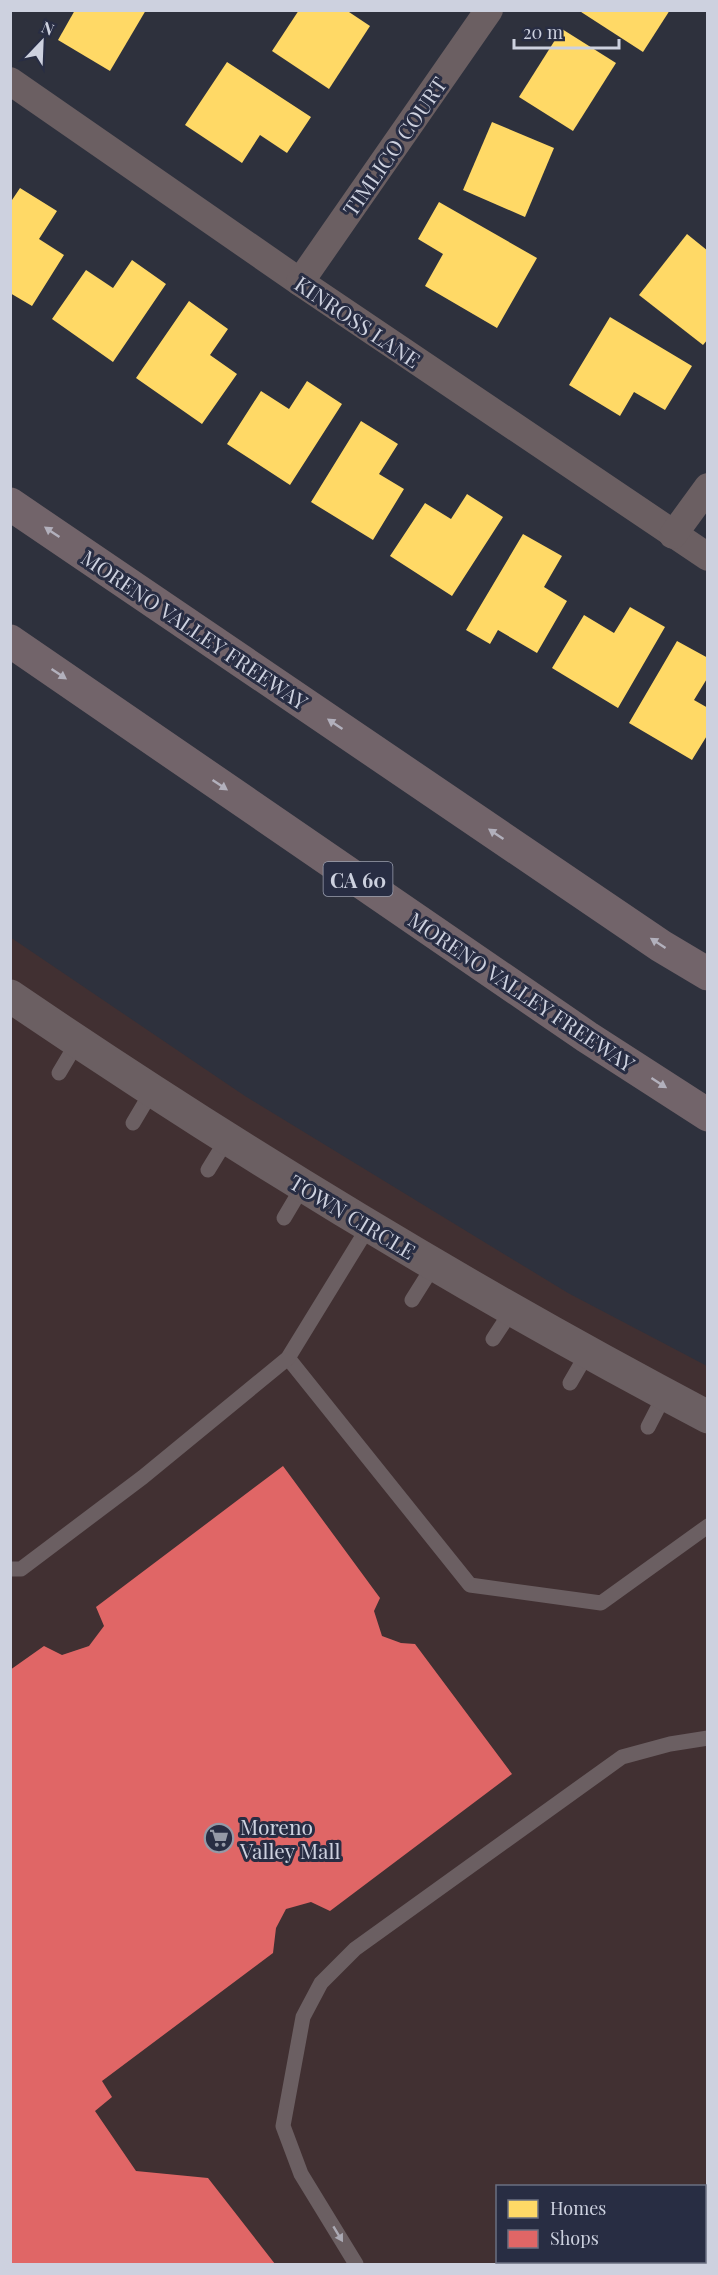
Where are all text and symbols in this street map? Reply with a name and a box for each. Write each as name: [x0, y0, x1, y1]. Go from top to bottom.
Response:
north arrow: [12, 12, 72, 72]
scale bar: [514, 12, 619, 50]
text: N: [39, 16, 58, 40]
text: 20 m: [523, 20, 563, 44]
street label: TIMLICO COURT: [336, 71, 452, 221]
street label: KINROSS LANE: [290, 269, 426, 373]
one-way arrow: [45, 526, 61, 538]
street label: MORENO VALLEY FREEWAY: [76, 543, 314, 716]
one-way arrow: [50, 668, 66, 680]
one-way arrow: [327, 719, 343, 730]
one-way arrow: [211, 779, 228, 790]
one-way arrow: [489, 828, 505, 840]
road number: CA 60: [324, 862, 392, 896]
street label: MORENO VALLEY FREEWAY: [403, 905, 641, 1078]
one-way arrow: [650, 938, 666, 949]
one-way arrow: [650, 1077, 666, 1089]
street label: TOWN CIRCLE: [285, 1167, 421, 1265]
place label: Moreno Valley Mall: [239, 1812, 341, 1864]
supermarket icon: Moreno Valley Mall: [203, 1822, 235, 1854]
legend: [496, 2185, 706, 2263]
text: Homes: [550, 2196, 606, 2220]
one-way arrow: [332, 2226, 343, 2242]
text: Shops: [550, 2226, 599, 2250]

